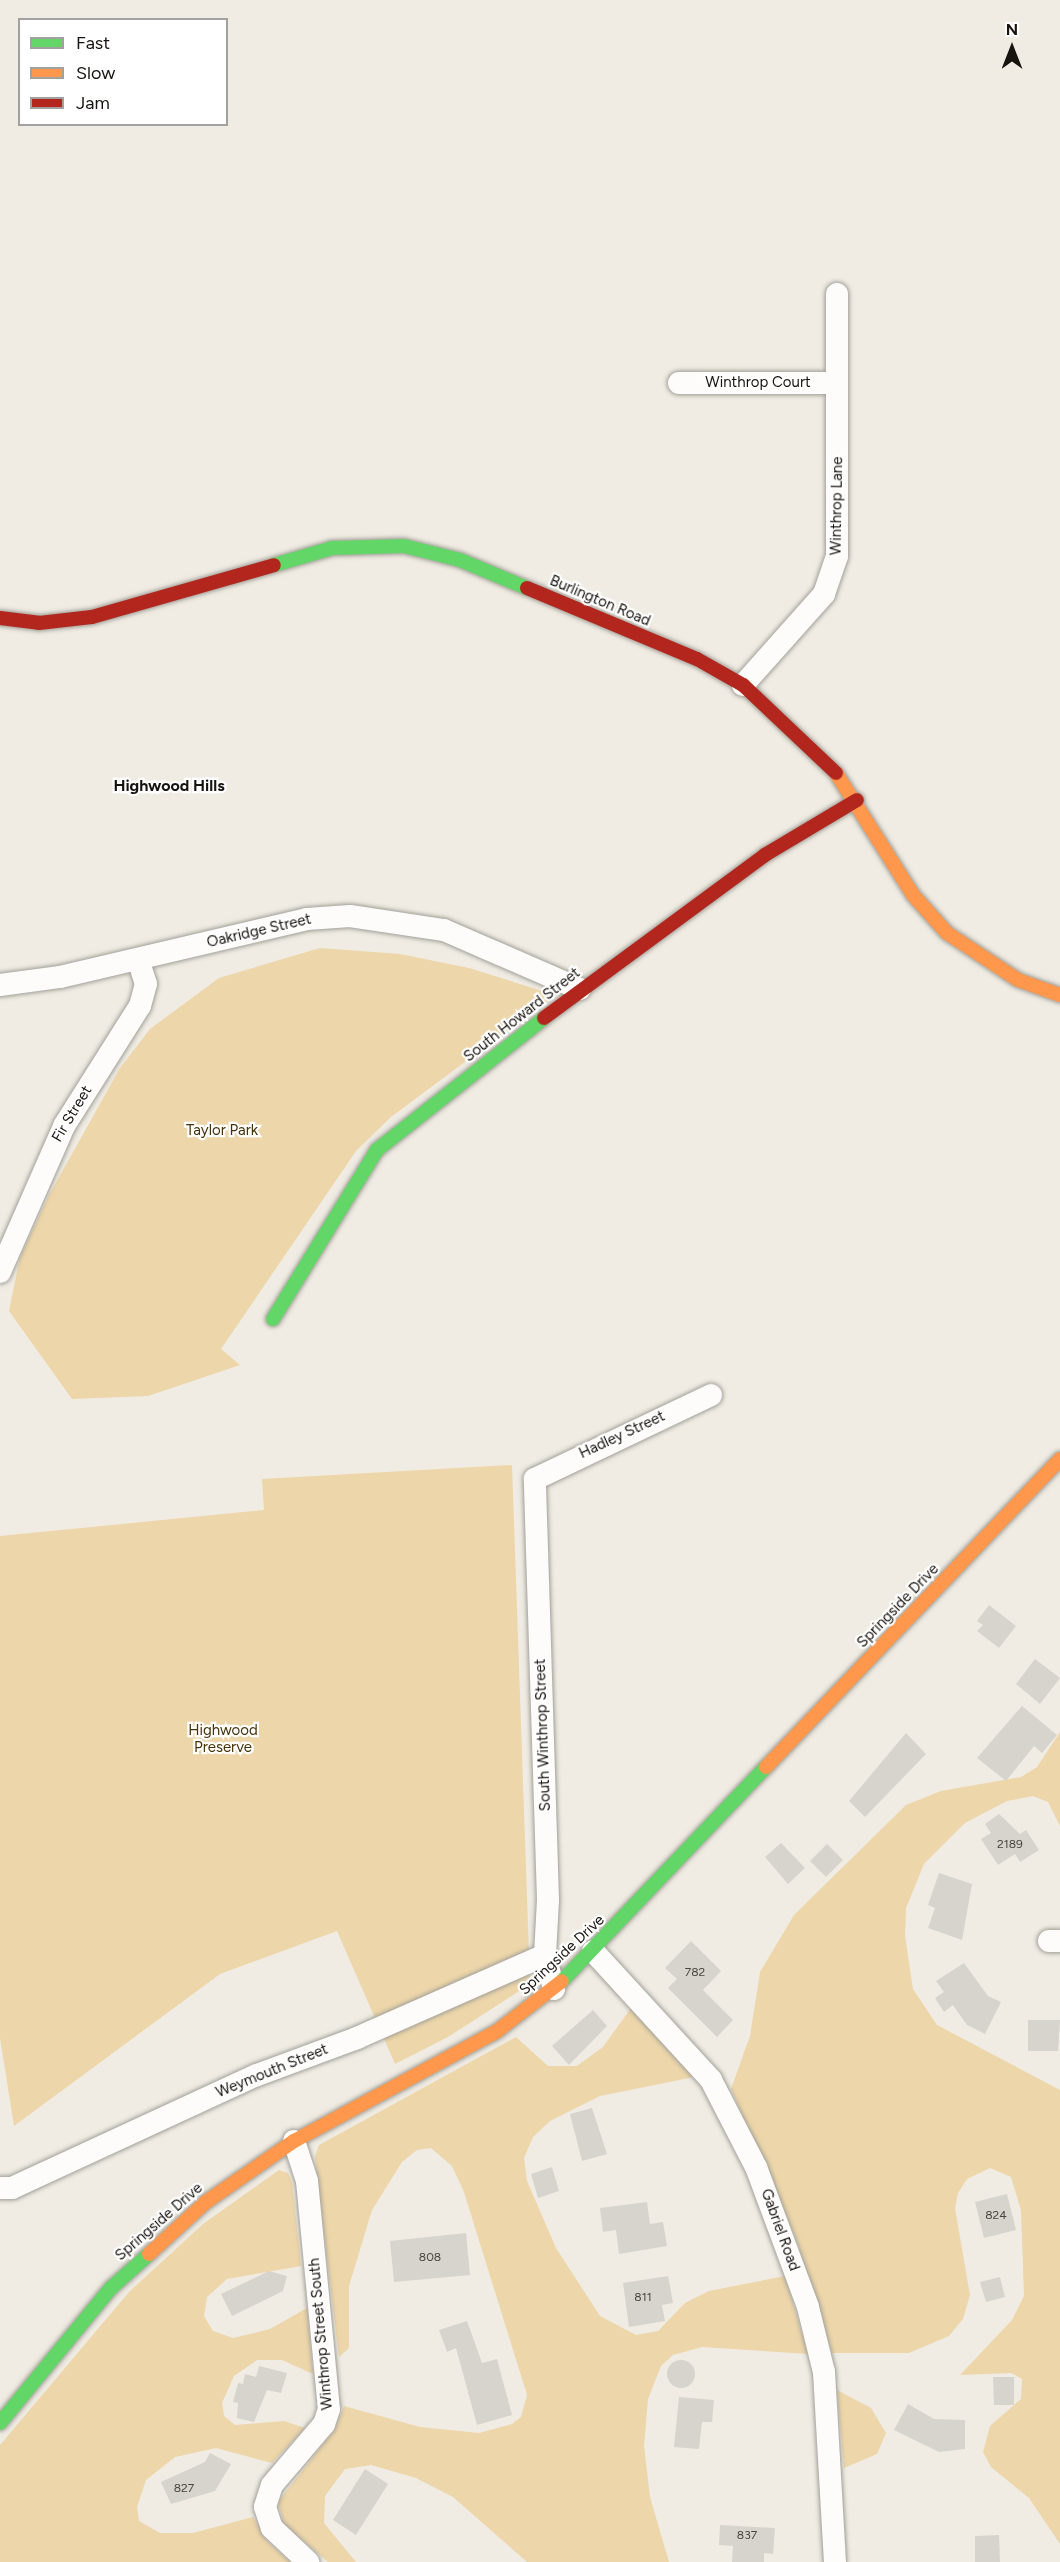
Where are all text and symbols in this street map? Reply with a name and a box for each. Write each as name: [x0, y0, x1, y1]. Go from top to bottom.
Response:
legend: [18, 18, 228, 126]
north arrow: [982, 18, 1042, 78]
text: N: [1006, 20, 1018, 39]
text: Fast: [76, 32, 110, 54]
text: Slow: [76, 62, 115, 84]
text: Jam: [76, 92, 110, 114]
street label: Winthrop Court: [705, 374, 811, 392]
street label: Winthrop Lane: [827, 457, 847, 555]
street label: Burlington Road: [547, 572, 653, 630]
district label: Highwood Hills: [113, 776, 225, 796]
street label: Oakridge Street: [205, 910, 313, 952]
street label: South Howard Street: [460, 964, 584, 1066]
street label: Fir Street: [48, 1083, 96, 1145]
park label: Taylor Park: [186, 1122, 258, 1140]
street label: Hadley Street: [576, 1407, 668, 1463]
street label: Springside Drive: [853, 1560, 943, 1652]
street label: South Winthrop Street: [531, 1658, 555, 1812]
park label: Highwood Preserve: [188, 1721, 258, 1756]
house number: 2189: [997, 1838, 1023, 1852]
street label: Springside Drive: [516, 1911, 608, 1999]
house number: 782: [685, 1966, 705, 1980]
street label: Weymouth Street: [213, 2040, 331, 2102]
street label: Springside Drive: [112, 2179, 206, 2265]
street label: Gabriel Road: [757, 2186, 803, 2274]
house number: 824: [985, 2209, 1007, 2223]
house number: 808: [419, 2251, 441, 2265]
street label: Winthrop Street South: [305, 2257, 337, 2411]
house number: 811: [634, 2291, 652, 2305]
house number: 827: [174, 2482, 194, 2496]
house number: 837: [737, 2529, 757, 2543]

